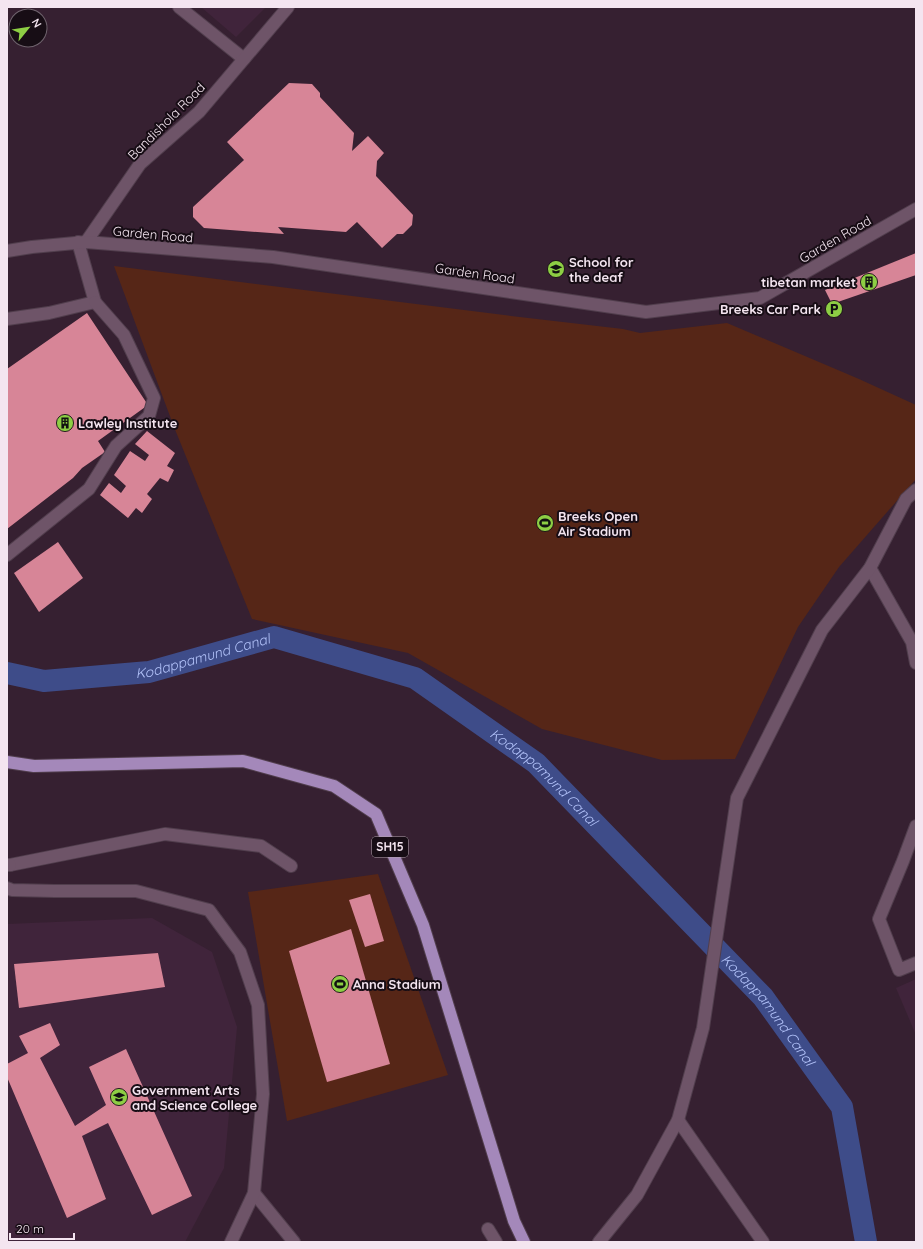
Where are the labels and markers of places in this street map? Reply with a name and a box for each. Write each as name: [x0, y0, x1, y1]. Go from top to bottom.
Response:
place label: School for the deaf: [569, 254, 634, 285]
school or university icon: School for the deaf: [546, 259, 566, 279]
building icon: tibetan market: [859, 272, 879, 292]
place label: tibetan market: [761, 274, 856, 290]
parking icon: Breeks Car Park: [824, 299, 844, 319]
place label: Breeks Car Park: [720, 301, 821, 317]
building icon: Lawley Institute: [55, 413, 75, 433]
place label: Lawley Institute: [78, 415, 178, 431]
place label: Breeks Open Air Stadium: [558, 508, 638, 539]
sports icon: Breeks Open Air Stadium: [535, 513, 555, 533]
sports icon: Anna Stadium: [330, 974, 350, 994]
place label: Anna Stadium: [353, 976, 441, 992]
place label: Government Arts and Science College: [132, 1082, 258, 1113]
school or university icon: Government Arts and Science College: [109, 1087, 129, 1107]

